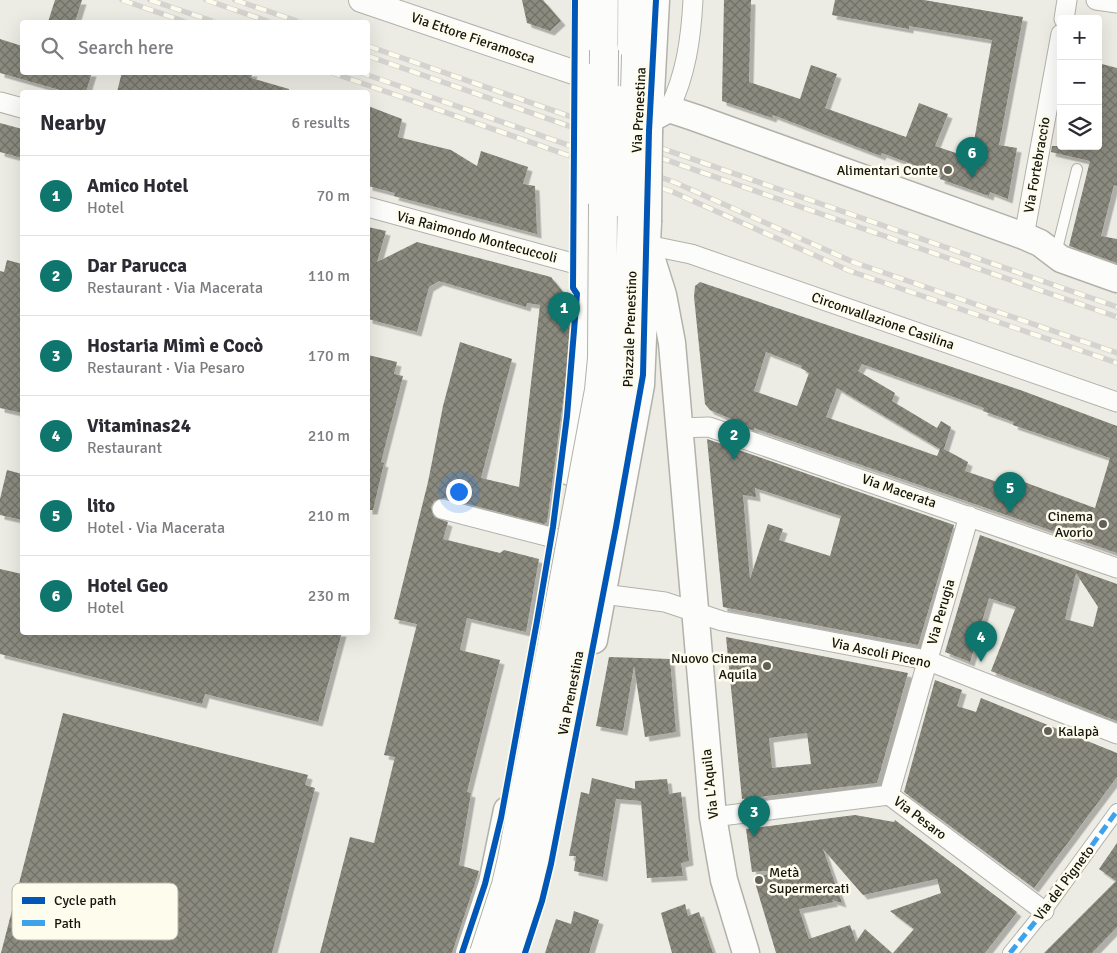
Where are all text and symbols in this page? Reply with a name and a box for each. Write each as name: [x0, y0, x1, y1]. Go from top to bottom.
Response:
street label: Via Ettore Fieramosca: [409, 9, 537, 67]
map controls: [1057, 15, 1102, 150]
button: +: [1057, 15, 1102, 60]
search box: [20, 20, 370, 75]
icon: search: [38, 34, 66, 62]
text: Search here: [78, 36, 174, 60]
button: −: [1057, 60, 1102, 105]
street label: Via Prenestina: [628, 67, 650, 153]
button: layers: [1057, 105, 1102, 150]
text: Nearby: [40, 110, 106, 136]
text: 6 results: [291, 113, 350, 133]
street label: Via Fortebraccio: [1020, 116, 1054, 214]
pin: 6: [956, 137, 988, 178]
place label: Alimentari Conte: [837, 162, 938, 179]
marker: Alimentari Conte: [942, 164, 954, 176]
text: Amico Hotel: [87, 174, 188, 198]
text: 1: [52, 186, 60, 206]
text: 70 m: [316, 186, 350, 206]
text: Hotel: [87, 198, 124, 218]
street label: Via Raimondo Montecuccoli: [395, 207, 559, 267]
text: Dar Parucca: [87, 254, 187, 278]
text: 2: [52, 266, 60, 286]
text: 110 m: [308, 266, 350, 286]
street label: Piazzale Prenestino: [619, 270, 641, 388]
text: Restaurant · Via Macerata: [87, 278, 263, 298]
street label: Circonvallazione Casilina: [809, 289, 957, 353]
pin: 1: [548, 292, 580, 333]
text: Hostaria Mimì e Cocò: [87, 334, 263, 358]
text: 3: [52, 346, 60, 366]
text: 170 m: [308, 346, 350, 366]
text: Restaurant · Via Pesaro: [87, 358, 245, 378]
text: Vitaminas24: [87, 414, 191, 438]
pin: 2: [718, 419, 750, 460]
text: 4: [52, 426, 60, 446]
text: 210 m: [308, 426, 350, 446]
text: Restaurant: [87, 438, 162, 458]
street label: Via Macerata: [859, 470, 939, 512]
pin: 5: [994, 472, 1026, 513]
your location: [446, 479, 472, 505]
text: lito: [87, 494, 115, 518]
text: 5: [52, 506, 60, 526]
text: 210 m: [308, 506, 350, 526]
place label: Cinema Avorio: [1048, 508, 1093, 541]
text: Hotel · Via Macerata: [87, 518, 225, 538]
marker: Cinema Avorio: [1097, 518, 1109, 530]
text: Hotel Geo: [87, 574, 168, 598]
street label: Via Perugia: [924, 577, 958, 647]
text: 6: [52, 586, 60, 606]
text: 230 m: [308, 586, 350, 606]
text: Hotel: [87, 598, 124, 618]
pin: 4: [965, 621, 997, 662]
street label: Via Ascoli Piceno: [830, 634, 932, 672]
street label: Via Prenestina: [554, 649, 588, 737]
place label: Nuovo Cinema Aquila: [671, 650, 757, 683]
marker: Nuovo Cinema Aquila: [761, 660, 773, 672]
place label: Kalapà: [1058, 723, 1099, 740]
marker: Kalapà: [1042, 725, 1054, 737]
street label: Via L'Aquila: [698, 748, 722, 820]
street label: Via Pesaro: [890, 793, 950, 843]
pin: 3: [738, 796, 770, 837]
street label: Via del Pigneto: [1030, 842, 1098, 924]
place label: Metà Supermercati: [769, 864, 849, 897]
marker: Metà Supermercati: [753, 874, 765, 886]
legend: [12, 883, 178, 940]
text: Cycle path: [54, 892, 116, 909]
text: Path: [54, 915, 81, 932]

